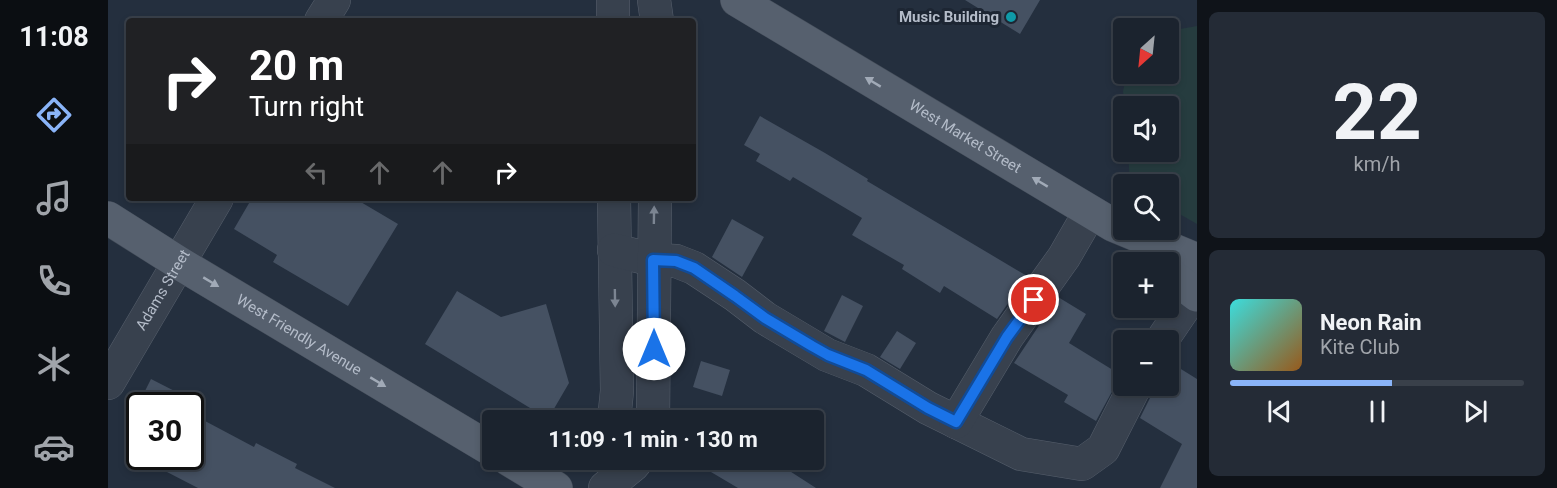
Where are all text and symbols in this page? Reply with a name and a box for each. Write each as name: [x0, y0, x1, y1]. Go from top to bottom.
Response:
place label: Music Building: [899, 8, 999, 26]
marker: Music Building: [1004, 10, 1018, 24]
north arrow: [1113, 18, 1179, 84]
map controls: [1113, 18, 1179, 396]
text: 11:08: [19, 21, 89, 53]
text: 20 m: [249, 41, 344, 90]
icon: right: [150, 42, 228, 120]
text: 22: [1332, 67, 1422, 158]
one-way arrow: [865, 76, 881, 87]
text: Turn right: [249, 91, 364, 123]
icon: directions: [33, 94, 75, 136]
street label: West Market Street: [906, 96, 1025, 177]
button: sound: [1113, 96, 1179, 162]
text: km/h: [1354, 152, 1400, 176]
icon: left: [300, 156, 333, 189]
icon: ahead: [363, 156, 396, 189]
icon: ahead: [426, 156, 459, 189]
icon: right: [489, 156, 522, 189]
button: search: [1113, 174, 1179, 240]
icon: music: [33, 177, 75, 219]
one-way arrow: [1031, 177, 1048, 187]
one-way arrow: [650, 205, 659, 224]
street label: Adams Street: [132, 246, 194, 334]
button: +: [1113, 252, 1179, 318]
icon: phone: [33, 260, 75, 302]
pin: [1008, 274, 1059, 325]
one-way arrow: [203, 277, 219, 288]
icon: arrive: [1017, 283, 1050, 316]
one-way arrow: [610, 289, 620, 308]
street label: West Friendly Avenue: [233, 290, 365, 379]
text: Neon Rain: [1320, 310, 1422, 335]
position arrow: [622, 317, 686, 381]
button: −: [1113, 330, 1179, 396]
text: Kite Club: [1320, 335, 1400, 359]
icon: climate: [33, 343, 75, 385]
one-way arrow: [370, 377, 387, 387]
speed limit sign: 30: [126, 392, 204, 470]
icon: previous: [1263, 395, 1296, 428]
icon: pause: [1361, 395, 1394, 428]
icon: next: [1459, 395, 1492, 428]
icon: car: [33, 426, 75, 468]
text: 11:09 · 1 min · 130 m: [548, 427, 758, 452]

